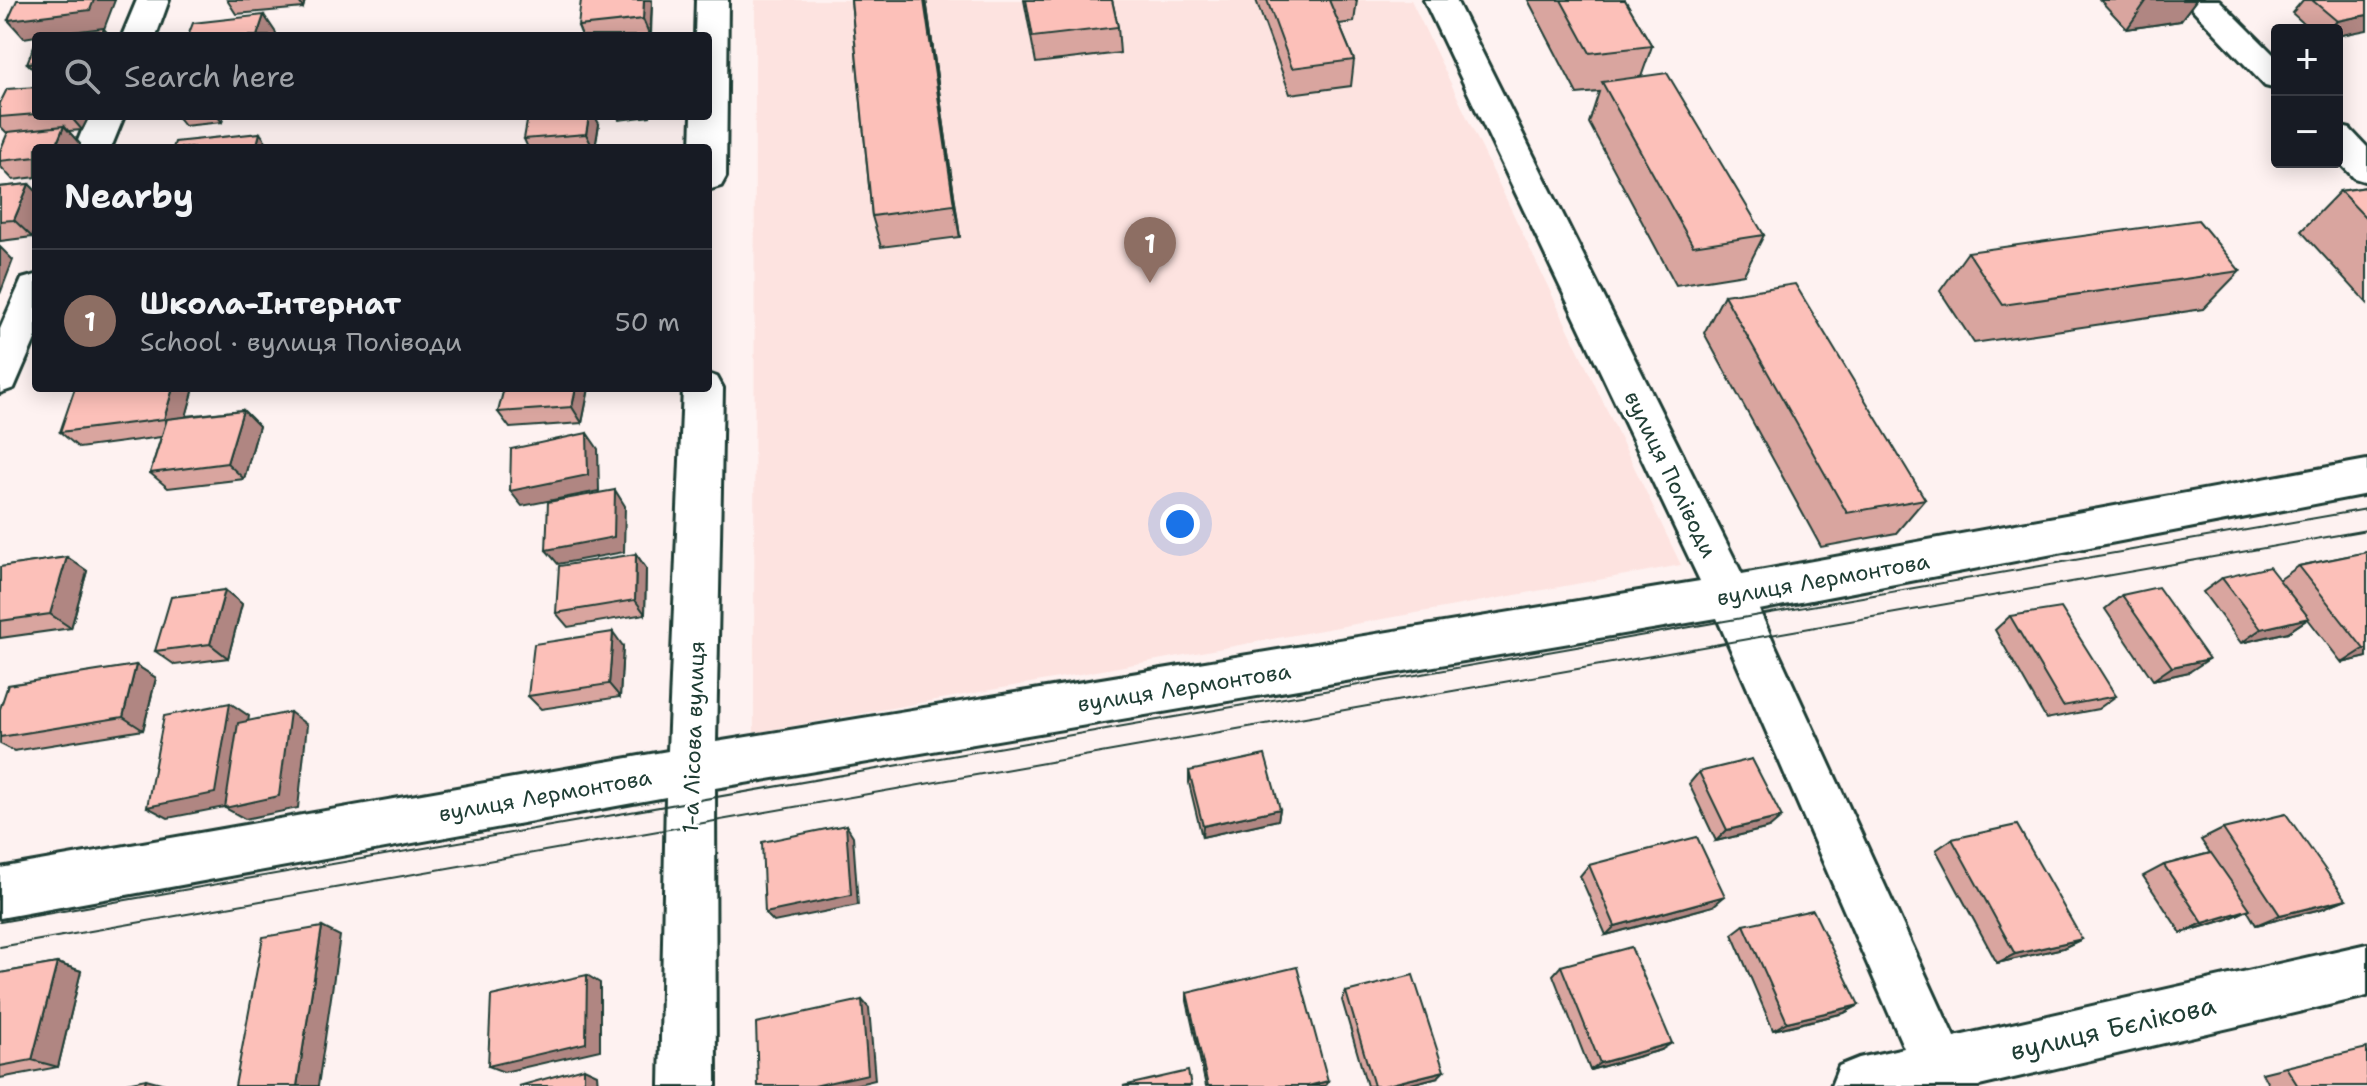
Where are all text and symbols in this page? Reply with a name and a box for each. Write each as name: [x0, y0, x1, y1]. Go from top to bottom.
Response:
map controls: [2271, 24, 2343, 168]
button: +: [2271, 24, 2343, 96]
search box: [32, 32, 712, 120]
icon: search: [60, 54, 104, 98]
text: Search here: [124, 56, 295, 97]
button: −: [2271, 96, 2343, 168]
text: Nearby: [64, 173, 194, 219]
pin: 1: [1124, 217, 1176, 283]
text: Школа-Інтернат: [140, 283, 401, 324]
text: 1: [84, 304, 96, 339]
text: 50 m: [615, 304, 680, 339]
text: School · вулиця Поліводи: [140, 324, 462, 359]
street label: вулиця Поліводи: [1618, 386, 1724, 562]
your location: [1160, 504, 1200, 544]
street label: вулиця Лермонтова: [1714, 546, 1932, 612]
street label: 1-а Лісова вулиця: [676, 640, 711, 834]
street label: вулиця Лермонтова: [1075, 656, 1293, 719]
street label: вулиця Лермонтова: [436, 762, 654, 828]
street label: вулиця Бєлікова: [2007, 987, 2219, 1068]

